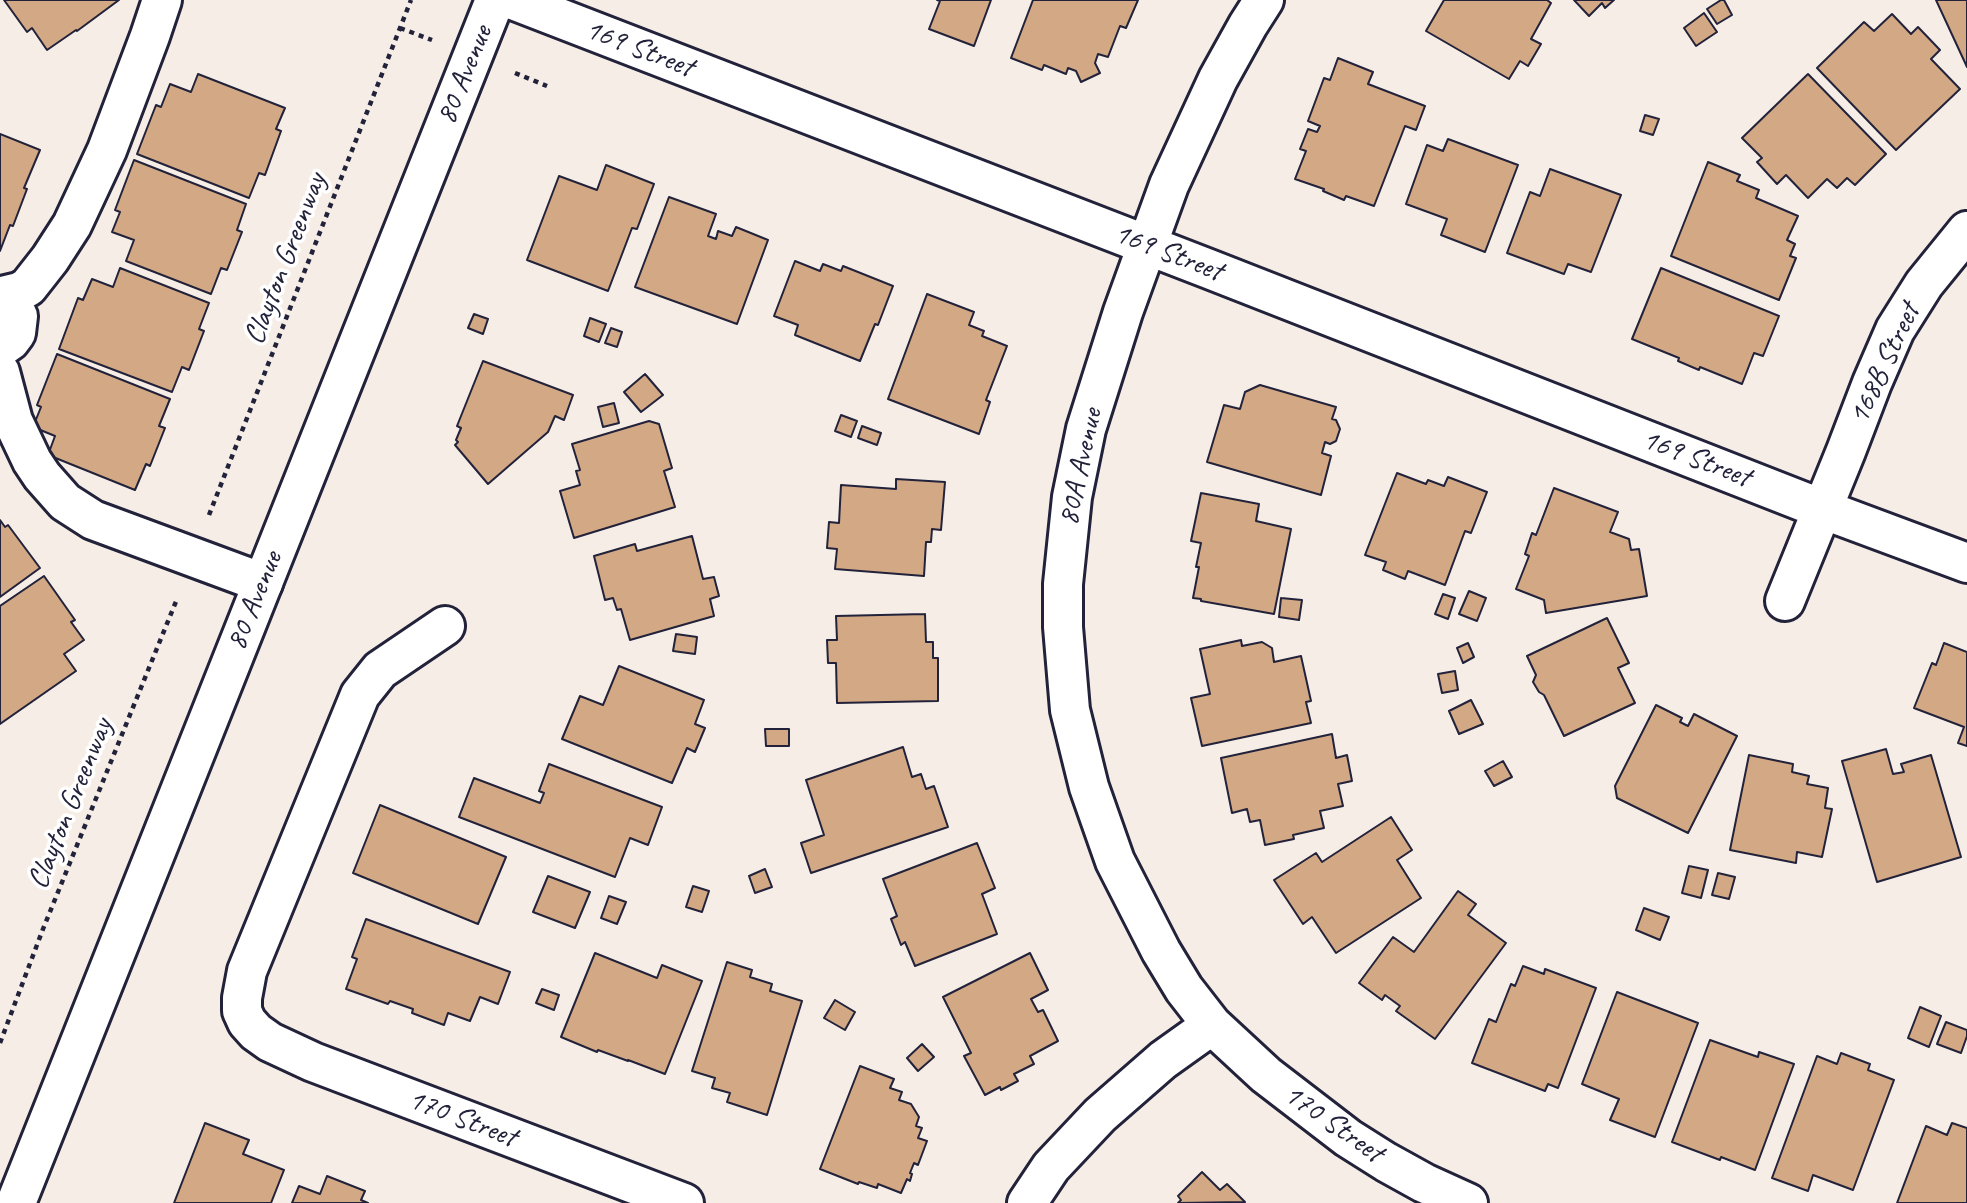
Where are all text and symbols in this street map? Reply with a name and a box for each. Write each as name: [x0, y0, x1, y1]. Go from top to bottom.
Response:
street label: 169 Street: [580, 12, 698, 86]
street label: 80 Avenue: [429, 20, 501, 130]
street label: Clayton Greenway: [237, 168, 335, 350]
street label: 169 Street: [1109, 216, 1227, 290]
street label: 168B Street: [1841, 298, 1929, 430]
street label: 80A Avenue: [1051, 405, 1111, 529]
street label: 169 Street: [1637, 422, 1755, 496]
street label: 80 Avenue: [219, 546, 291, 656]
street label: Clayton Greenway: [21, 714, 121, 894]
street label: 170 Street: [1276, 1077, 1390, 1171]
street label: 170 Street: [403, 1082, 521, 1156]

